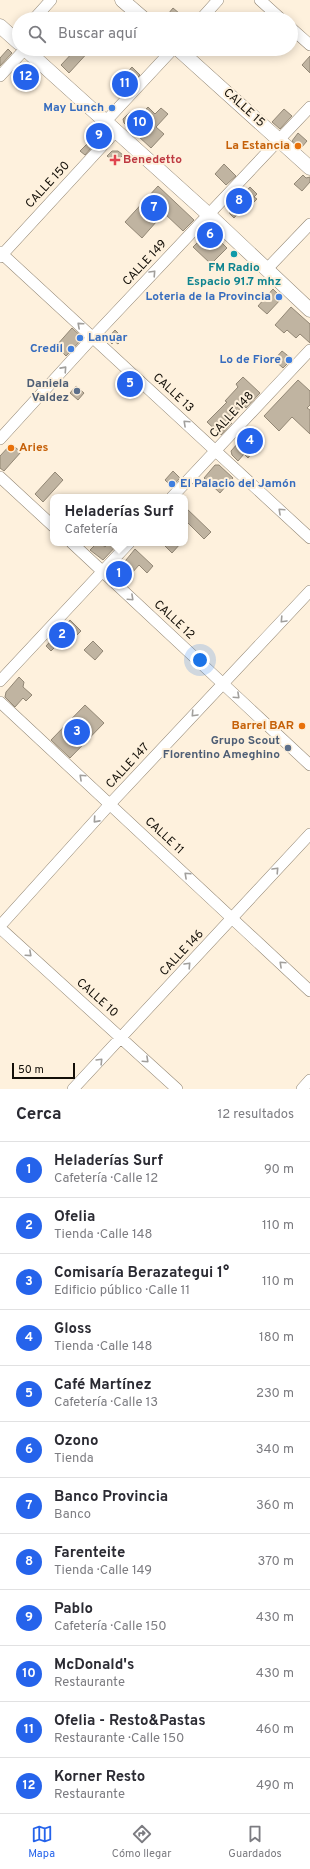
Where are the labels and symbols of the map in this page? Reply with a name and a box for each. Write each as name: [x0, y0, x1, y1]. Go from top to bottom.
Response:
pin: 12: [13, 62, 39, 92]
pin: 11: [112, 69, 138, 99]
street label: CALLE 15: [220, 85, 268, 131]
place label: May Lunch: [43, 100, 104, 116]
marker: May Lunch: [107, 103, 117, 113]
pin: 10: [127, 108, 153, 138]
pin: 9: [86, 121, 112, 151]
place label: La Estancia: [225, 138, 290, 154]
marker: La Estancia: [293, 141, 303, 151]
place label: Benedetto: [123, 152, 182, 168]
marker: Benedetto: [110, 155, 120, 165]
street label: CALLE 150: [22, 158, 74, 212]
pin: 8: [226, 186, 252, 216]
pin: 7: [141, 193, 167, 223]
pin: 6: [197, 220, 223, 250]
street label: CALLE 149: [120, 237, 170, 289]
marker: FM Radio Espacio 91.7 mhz: [229, 249, 239, 259]
place label: FM Radio Espacio 91.7 mhz: [187, 260, 281, 290]
one-way arrow: [148, 270, 156, 278]
place label: Loteria de la Provincia: [146, 289, 271, 305]
marker: Loteria de la Provincia: [274, 292, 284, 302]
one-way arrow: [77, 323, 85, 330]
place label: Lanuar: [88, 330, 128, 346]
marker: Lanuar: [75, 333, 85, 343]
place label: Credil: [30, 341, 63, 357]
marker: Credil: [66, 344, 76, 354]
place label: Lo de Fiore: [219, 352, 281, 368]
marker: Lo de Fiore: [284, 355, 294, 365]
one-way arrow: [59, 366, 66, 373]
pin: 5: [117, 369, 143, 399]
street label: CALLE 13: [149, 370, 197, 416]
place label: Daniela Valdez: [27, 376, 69, 406]
marker: Daniela Valdez: [72, 386, 82, 396]
street label: CALLE 148: [207, 389, 257, 441]
one-way arrow: [183, 420, 191, 428]
pin: 4: [237, 426, 263, 456]
place label: Aries: [19, 440, 49, 456]
marker: Aries: [6, 443, 16, 453]
place label: El Palacio del Jamón: [180, 476, 296, 492]
marker: El Palacio del Jamón: [167, 479, 177, 489]
one-way arrow: [279, 509, 286, 516]
pin: 1: [106, 559, 132, 589]
one-way arrow: [126, 593, 134, 601]
street label: CALLE 12: [150, 597, 198, 643]
one-way arrow: [280, 615, 288, 623]
pin: 2: [49, 620, 75, 650]
your location: [190, 650, 210, 670]
one-way arrow: [232, 691, 239, 698]
one-way arrow: [192, 710, 199, 717]
pin: 3: [64, 717, 90, 747]
place label: Barrel BAR: [231, 718, 294, 734]
marker: Barrel BAR: [297, 721, 307, 731]
place label: Grupo Scout Florentino Ameghino: [163, 733, 280, 763]
street label: CALLE 147: [103, 740, 153, 792]
marker: Grupo Scout Florentino Ameghino: [283, 743, 293, 753]
one-way arrow: [79, 774, 87, 782]
street label: CALLE 11: [141, 814, 187, 858]
one-way arrow: [93, 815, 101, 823]
one-way arrow: [272, 867, 279, 875]
one-way arrow: [184, 872, 192, 880]
street label: CALLE 146: [156, 926, 208, 980]
one-way arrow: [24, 949, 32, 956]
one-way arrow: [183, 962, 191, 970]
one-way arrow: [279, 962, 286, 969]
street label: CALLE 10: [73, 975, 121, 1021]
one-way arrow: [141, 1055, 149, 1063]
one-way arrow: [95, 1058, 103, 1066]
scale bar: [12, 1061, 75, 1080]

